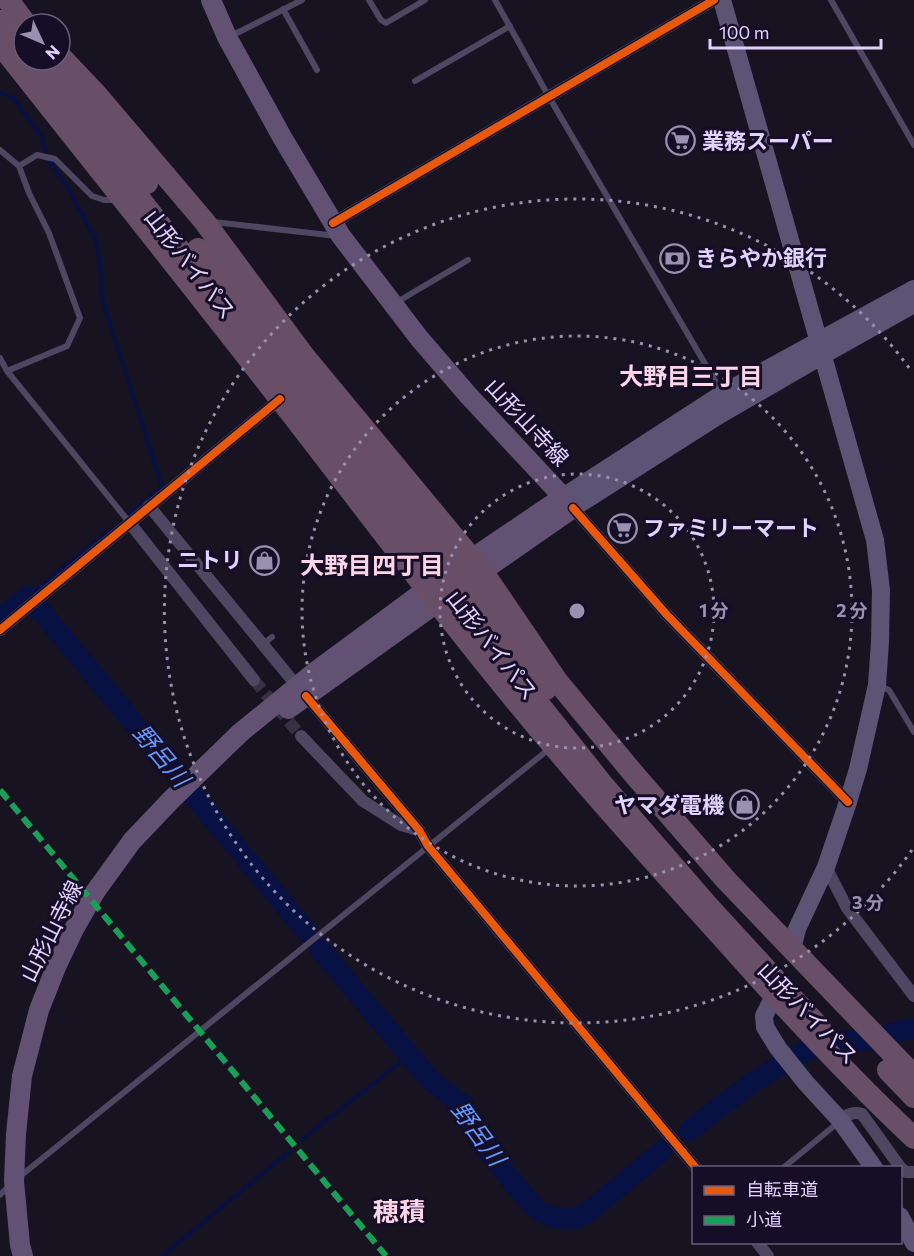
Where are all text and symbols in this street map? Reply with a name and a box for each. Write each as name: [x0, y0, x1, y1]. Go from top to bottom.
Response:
north arrow: [12, 12, 72, 72]
scale bar: [710, 12, 881, 50]
text: 100 m: [719, 21, 769, 43]
text: N: [42, 42, 64, 64]
supermarket icon: 業務スーパー: [665, 125, 697, 157]
place label: 業務スーパー: [702, 127, 834, 154]
street label: 山形バイパス: [139, 204, 242, 324]
bank icon: きらやか銀行: [658, 242, 690, 274]
place label: きらやか銀行: [695, 244, 827, 271]
district label: 大野目三丁目: [619, 361, 763, 390]
street label: 山形山寺線: [480, 372, 575, 471]
supermarket icon: ファミリーマート: [606, 512, 638, 544]
place label: ファミリーマート: [643, 514, 819, 541]
shop icon: ニトリ: [248, 544, 280, 576]
place label: ニトリ: [177, 546, 243, 573]
district label: 大野目四丁目: [300, 550, 444, 579]
street label: 山形バイパス: [441, 585, 544, 705]
text: 1 分: [699, 599, 729, 621]
text: 2 分: [836, 599, 868, 621]
centre of rings: [567, 601, 587, 621]
water label: 野呂川: [128, 718, 198, 794]
shop icon: ヤマダ電機: [729, 789, 761, 821]
place label: ヤマダ電機: [614, 791, 724, 818]
street label: 山形山寺線: [14, 876, 88, 986]
text: 3 分: [852, 891, 884, 913]
street label: 山形バイパス: [753, 956, 864, 1069]
water label: 野呂川: [446, 1095, 514, 1173]
legend: [692, 1166, 902, 1244]
text: 自転車道: [746, 1178, 818, 1200]
district label: 穂積: [373, 1195, 425, 1226]
text: 小道: [746, 1208, 782, 1230]

